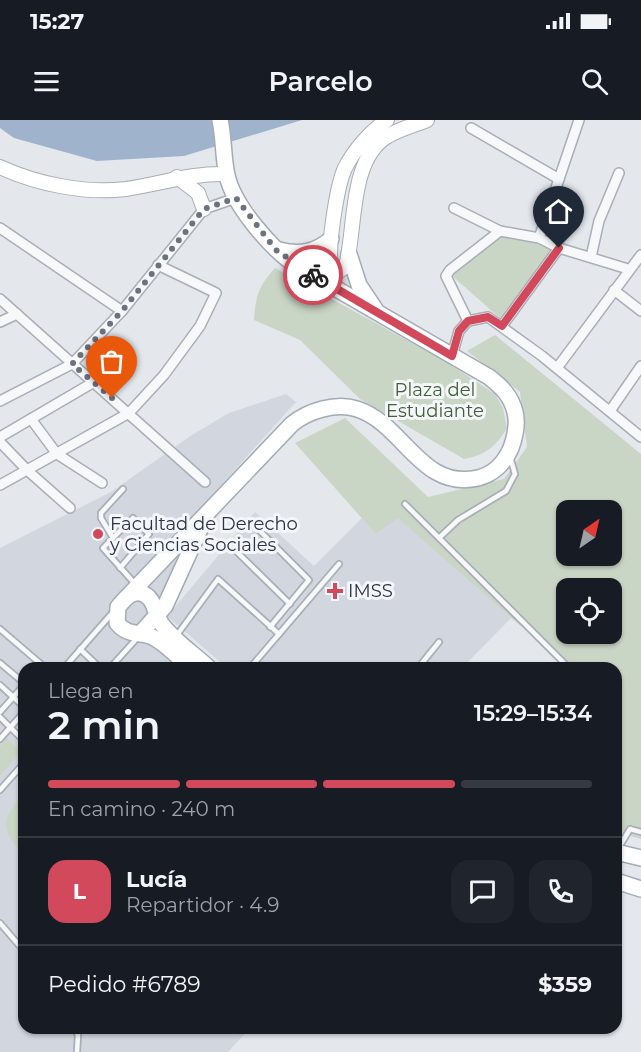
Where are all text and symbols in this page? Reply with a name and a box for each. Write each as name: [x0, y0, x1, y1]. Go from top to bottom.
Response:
text: 15:27: [30, 8, 84, 35]
icon: menu: [30, 65, 63, 98]
text: Parcelo: [268, 65, 373, 98]
icon: search: [578, 65, 611, 98]
pin: [533, 186, 584, 248]
icon: home: [542, 195, 575, 228]
courier: [283, 245, 343, 305]
icon: bike: [297, 259, 330, 292]
pin: [86, 336, 137, 398]
icon: bag: [95, 345, 128, 378]
park label: Plaza del Estudiante: [386, 379, 484, 422]
north arrow: [556, 500, 622, 566]
map controls: [556, 500, 622, 644]
place label: Facultad de Derecho y Ciencias Sociales: [109, 513, 298, 556]
marker: Facultad de Derecho y Ciencias Sociales: [91, 527, 105, 541]
button: locate: [556, 578, 622, 644]
place label: IMSS: [348, 580, 393, 602]
marker: IMSS: [326, 582, 344, 600]
text: Llega en: [48, 679, 134, 703]
text: 15:29–15:34: [474, 700, 592, 727]
text: 2 min: [48, 701, 161, 749]
text: En camino · 240 m: [48, 797, 235, 821]
button: chat: [451, 860, 514, 923]
button: phone: [529, 860, 592, 923]
text: Lucía: [126, 866, 187, 893]
text: L: [73, 878, 86, 905]
text: Repartidor · 4.9: [126, 893, 279, 917]
text: Pedido #6789: [48, 971, 201, 998]
text: $359: [538, 971, 592, 998]

